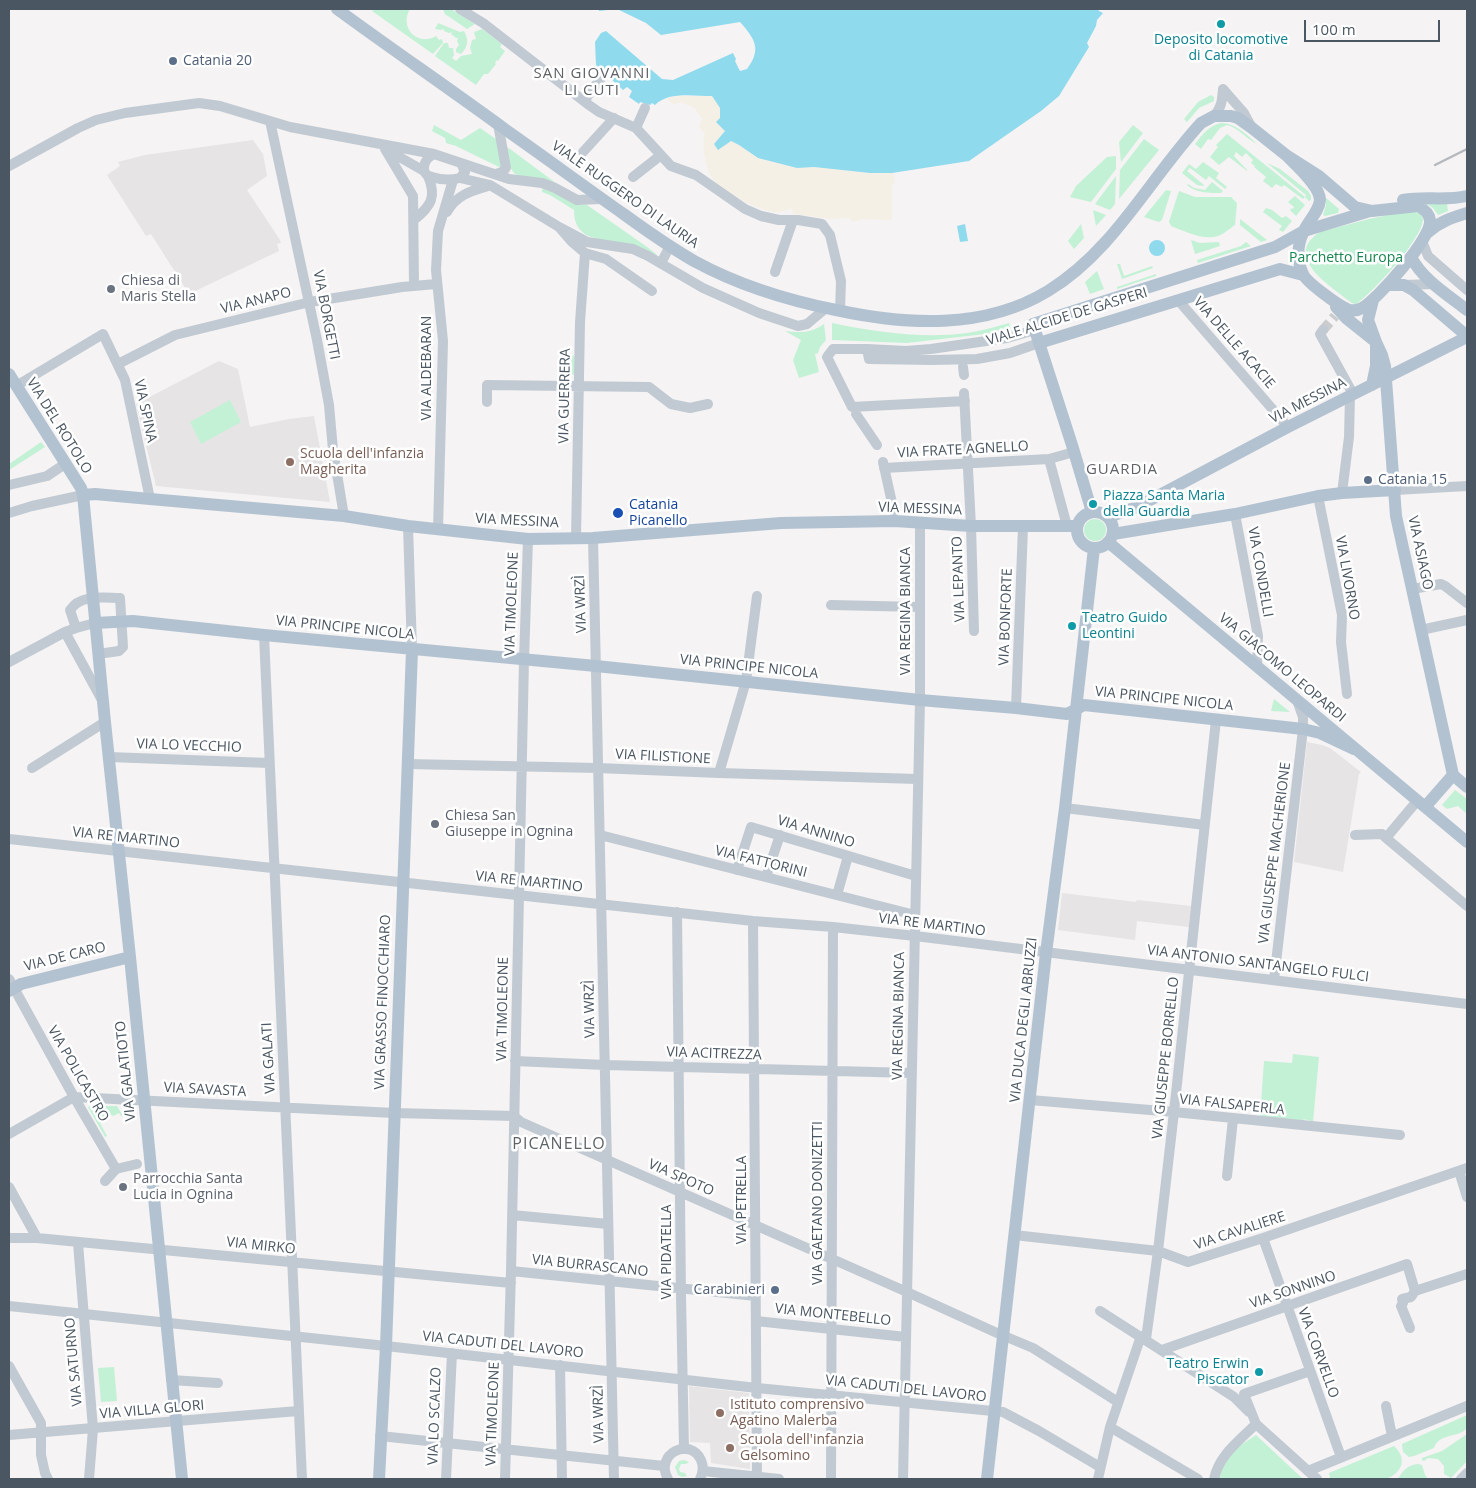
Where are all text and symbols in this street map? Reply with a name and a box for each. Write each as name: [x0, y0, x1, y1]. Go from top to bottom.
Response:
scale bar: [1306, 10, 1442, 42]
marker: Deposito locomotive di Catania: [1215, 18, 1227, 30]
text: 100 m: [1312, 19, 1356, 39]
place label: Deposito locomotive di Catania: [1154, 32, 1288, 64]
place label: Catania 20: [183, 53, 252, 69]
marker: Catania 20: [167, 55, 179, 67]
district label: SAN GIOVANNI LI CUTI: [532, 65, 652, 100]
street label: VIALE RUGGERO DI LAURIA: [548, 138, 702, 252]
park label: Parchetto Europa: [1289, 250, 1403, 266]
street label: VIA BORGETTI: [309, 269, 343, 361]
place label: Chiesa di Maris Stella: [121, 273, 196, 306]
marker: Chiesa di Maris Stella: [105, 283, 117, 295]
street label: VIA ANAPO: [219, 284, 293, 318]
street label: VIALE ALCIDE DE GASPERI: [985, 285, 1149, 349]
street label: VIA DELLE ACACIE: [1190, 294, 1278, 392]
street label: VIA ALDEBARAN: [419, 316, 435, 420]
street label: VIA GUERRERA: [556, 348, 574, 444]
street label: VIA MESSINA: [1267, 374, 1349, 428]
street label: VIA DEL ROTOLO: [23, 375, 95, 477]
street label: VIA SPINA: [130, 378, 160, 444]
street label: VIA FRATE AGNELLO: [897, 438, 1029, 462]
place label: Scuola dell'infanzia Magherita: [300, 446, 424, 478]
marker: Scuola dell'infanzia Magherita: [284, 456, 296, 468]
district label: GUARDIA: [1085, 461, 1159, 479]
place label: Catania 15: [1378, 472, 1447, 488]
marker: Catania 15: [1362, 474, 1374, 486]
place label: Piazza Santa Maria della Guardia: [1103, 488, 1225, 520]
place label: Catania Picanello: [629, 497, 687, 530]
marker: Piazza Santa Maria della Guardia: [1087, 498, 1099, 510]
street label: VIA MESSINA: [878, 499, 962, 519]
marker: Catania Picanello: [611, 506, 625, 520]
street label: VIA MESSINA: [475, 510, 559, 532]
street label: VIA ASIAGO: [1404, 515, 1436, 591]
street label: VIA CONDELLI: [1244, 526, 1276, 618]
street label: VIA LIVORNO: [1331, 535, 1363, 621]
street label: VIA LEPANTO: [949, 536, 969, 622]
street label: VIA REGINA BIANCA: [898, 547, 914, 675]
street label: VIA TIMOLEONE: [502, 552, 522, 656]
street label: VIA BONFORTE: [996, 568, 1016, 666]
street label: VIA WRZÌ: [572, 575, 590, 633]
place label: Teatro Guido Leontini: [1082, 610, 1167, 642]
street label: VIA GIACOMO LEOPARDI: [1215, 610, 1349, 726]
street label: VIA PRINCIPE NICOLA: [275, 612, 415, 644]
marker: Teatro Guido Leontini: [1066, 620, 1078, 632]
street label: VIA PRINCIPE NICOLA: [679, 651, 819, 683]
street label: VIA PRINCIPE NICOLA: [1094, 683, 1234, 715]
street label: VIA LO VECCHIO: [136, 736, 242, 756]
street label: VIA FILISTIONE: [615, 746, 711, 768]
street label: VIA GIUSEPPE MACHERIONE: [1256, 761, 1294, 945]
place label: Chiesa San Giuseppe in Ognina: [445, 808, 573, 840]
street label: VIA ANNINO: [775, 812, 857, 852]
marker: Chiesa San Giuseppe in Ognina: [429, 818, 441, 830]
street label: VIA RE MARTINO: [71, 824, 181, 852]
street label: VIA FATTORINI: [713, 842, 809, 882]
street label: VIA RE MARTINO: [474, 868, 584, 896]
street label: VIA RE MARTINO: [877, 910, 987, 940]
street label: VIA GRASSO FINOCCHIARO: [372, 914, 394, 1090]
street label: VIA DUCA DEGLI ABRUZZI: [1007, 937, 1041, 1103]
street label: VIA DE CARO: [22, 939, 108, 975]
street label: VIA ANTONIO SANTANGELO FULCI: [1146, 942, 1370, 986]
street label: VIA REGINA BIANCA: [889, 952, 909, 1080]
street label: VIA TIMOLEONE: [494, 957, 512, 1061]
street label: VIA GIUSEPPE BORRELLO: [1149, 976, 1183, 1140]
street label: VIA WRZÌ: [581, 980, 599, 1038]
street label: VIA GALATIOTO: [112, 1020, 140, 1122]
street label: VIA GALATI: [259, 1022, 279, 1094]
street label: VIA POLICASTRO: [44, 1023, 112, 1125]
street label: VIA ACITREZZA: [666, 1044, 762, 1064]
street label: VIA SAVASTA: [163, 1079, 247, 1101]
street label: VIA FALSAPERLA: [1179, 1091, 1285, 1119]
street label: VIA GAETANO DONIZETTI: [810, 1121, 826, 1285]
district label: PICANELLO: [511, 1134, 607, 1154]
street label: VIA SPOTO: [645, 1156, 717, 1200]
street label: VIA PETRELLA: [734, 1156, 750, 1244]
place label: Parrocchia Santa Lucia in Ognina: [133, 1171, 243, 1204]
marker: Parrocchia Santa Lucia in Ognina: [117, 1181, 129, 1193]
street label: VIA PIDATELLA: [659, 1204, 675, 1300]
street label: VIA CAVALIERE: [1192, 1208, 1288, 1254]
street label: VIA MIRKO: [226, 1234, 296, 1258]
street label: VIA BURRASCANO: [531, 1252, 649, 1280]
street label: VIA SONNINO: [1248, 1267, 1338, 1313]
place label: Carabinieri: [694, 1282, 765, 1298]
marker: Carabinieri: [769, 1284, 781, 1296]
street label: VIA MONTEBELLO: [774, 1301, 892, 1329]
street label: VIA CORVELLO: [1294, 1306, 1342, 1400]
street label: VIA SATURNO: [62, 1317, 86, 1407]
street label: VIA CADUTI DEL LAVORO: [422, 1328, 584, 1362]
place label: Teatro Erwin Piscator: [1166, 1356, 1249, 1388]
street label: VIA TIMOLEONE: [483, 1362, 503, 1466]
marker: Teatro Erwin Piscator: [1253, 1366, 1265, 1378]
street label: VIA LO SCALZO: [425, 1367, 445, 1465]
street label: VIA CADUTI DEL LAVORO: [825, 1372, 987, 1406]
street label: VIA WRZÌ: [590, 1385, 608, 1443]
street label: VIA VILLA GLORI: [99, 1397, 205, 1423]
place label: Istituto comprensivo Agatino Malerba: [730, 1397, 864, 1430]
marker: Istituto comprensivo Agatino Malerba: [714, 1407, 726, 1419]
place label: Scuola dell'infanzia Gelsomino: [740, 1432, 864, 1464]
marker: Scuola dell'infanzia Gelsomino: [724, 1442, 736, 1454]

